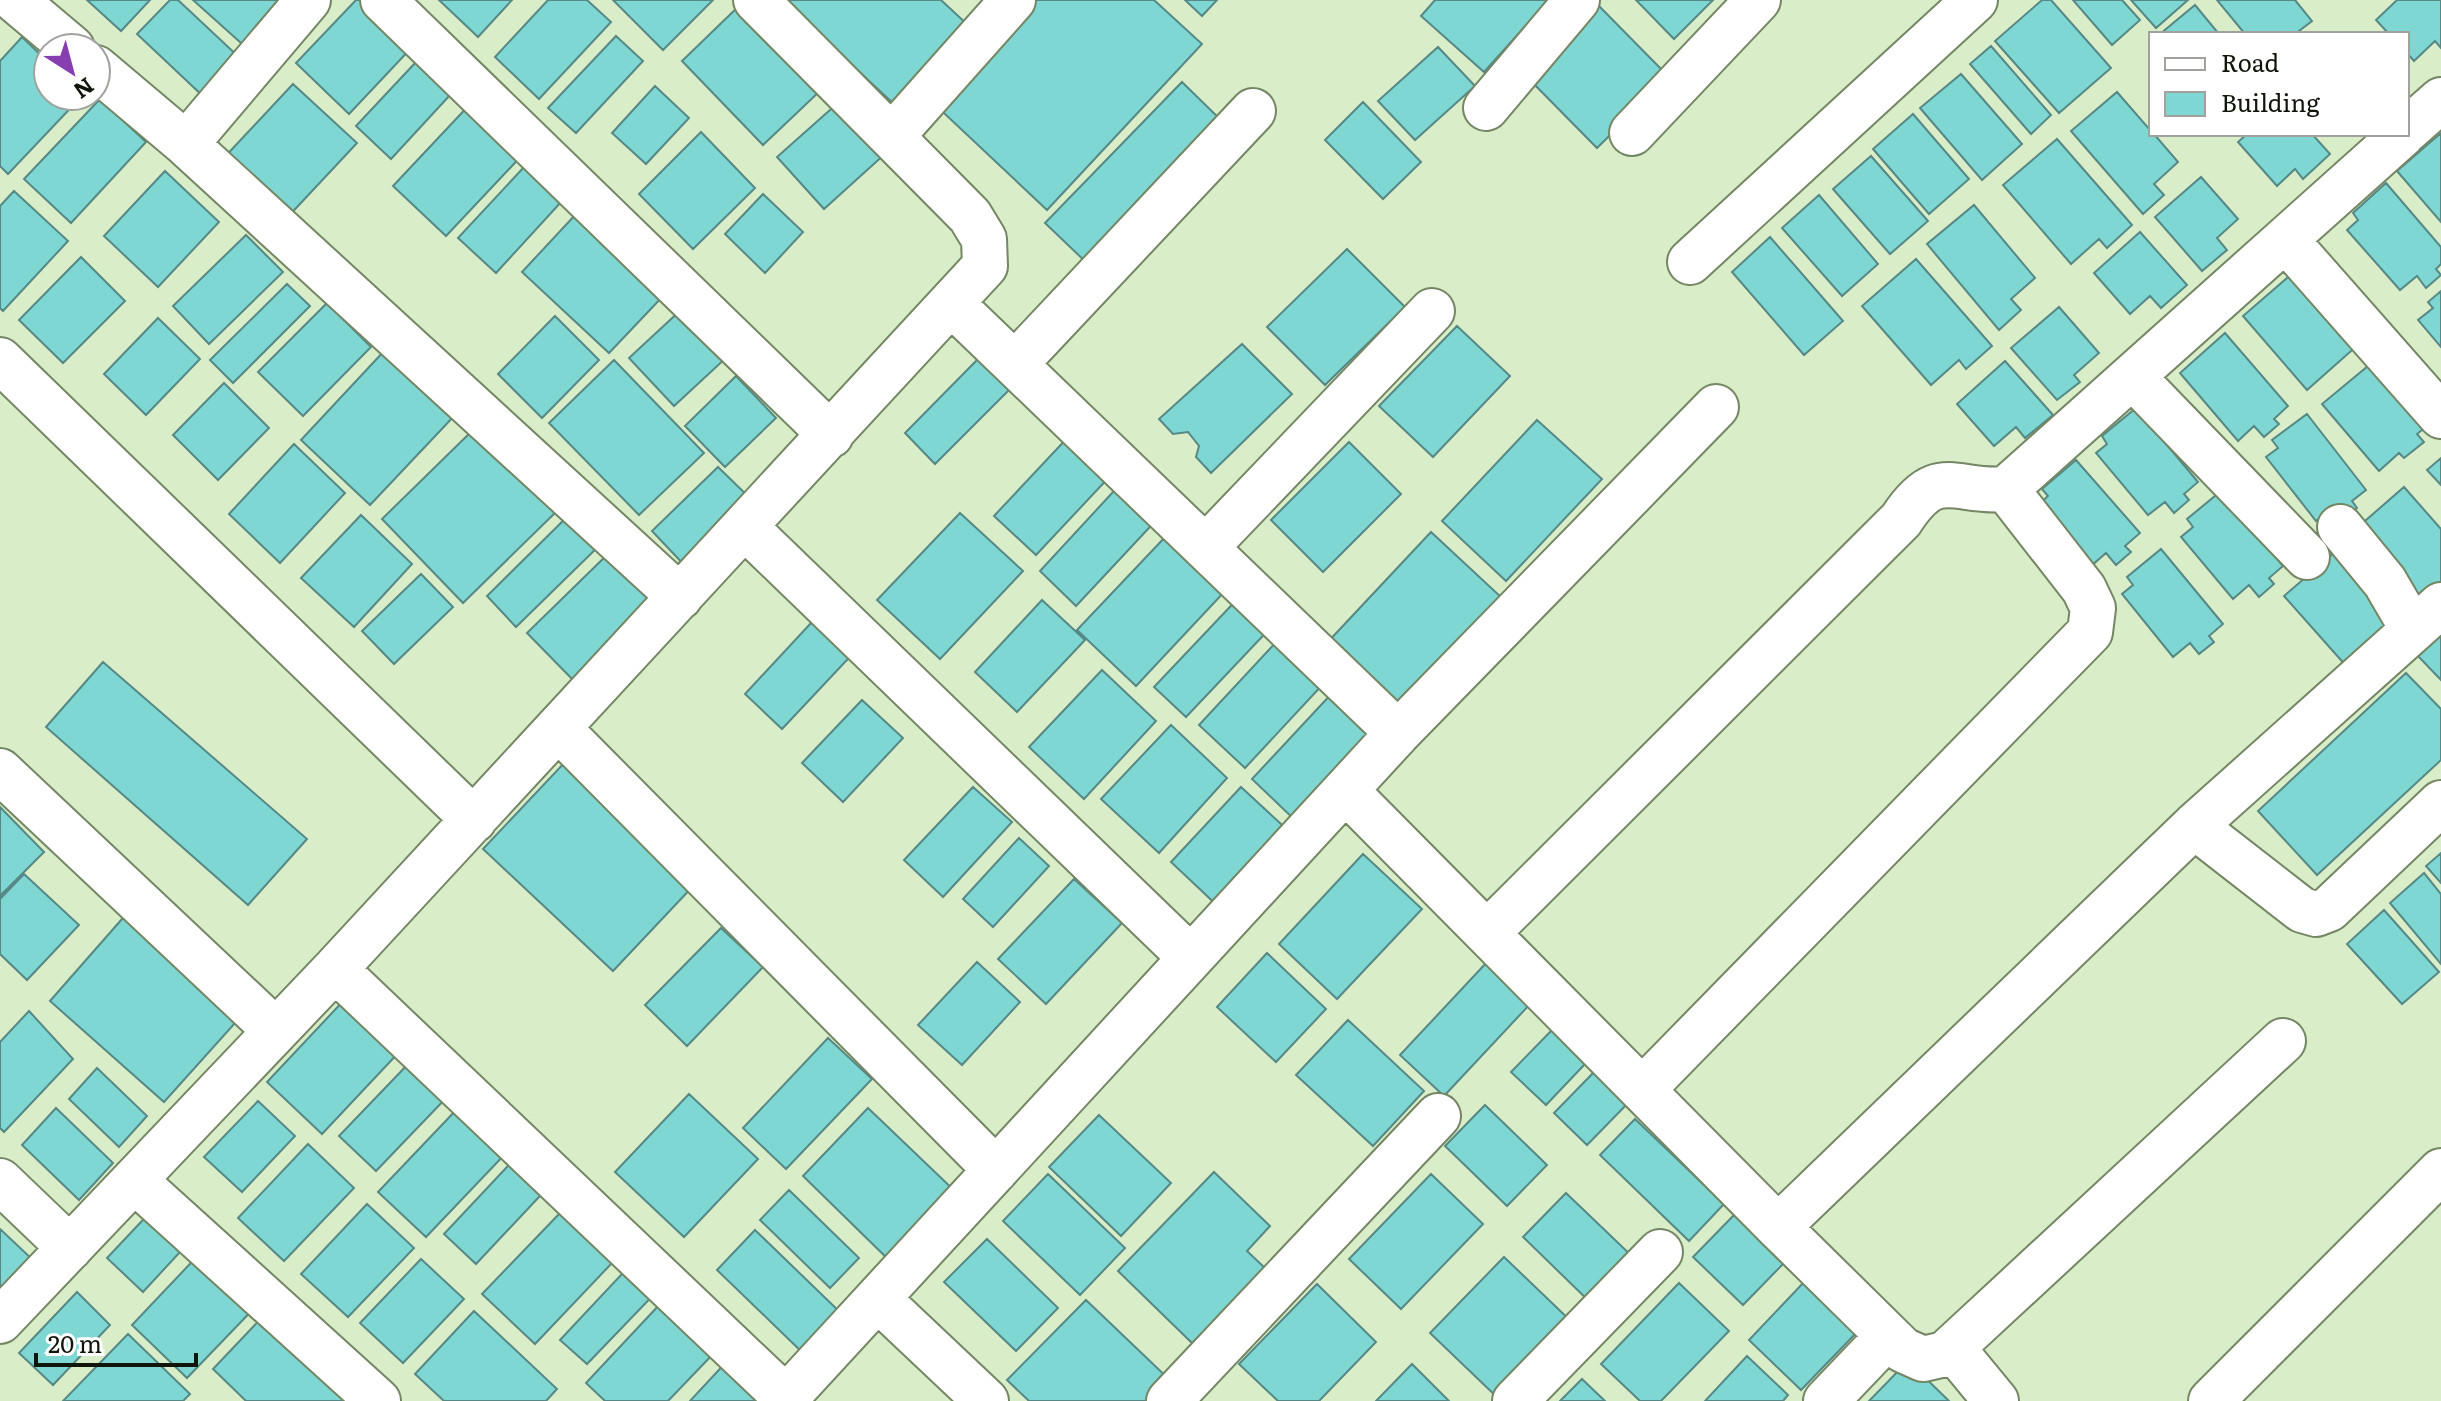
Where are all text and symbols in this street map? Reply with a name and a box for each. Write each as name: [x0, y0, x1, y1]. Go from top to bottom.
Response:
north arrow: [32, 32, 112, 112]
legend: [2149, 32, 2409, 136]
text: Road: [2221, 44, 2280, 79]
text: N: [67, 71, 102, 108]
text: Building: [2221, 84, 2320, 119]
scale bar: [36, 1317, 196, 1367]
text: 20 m: [48, 1325, 102, 1360]

